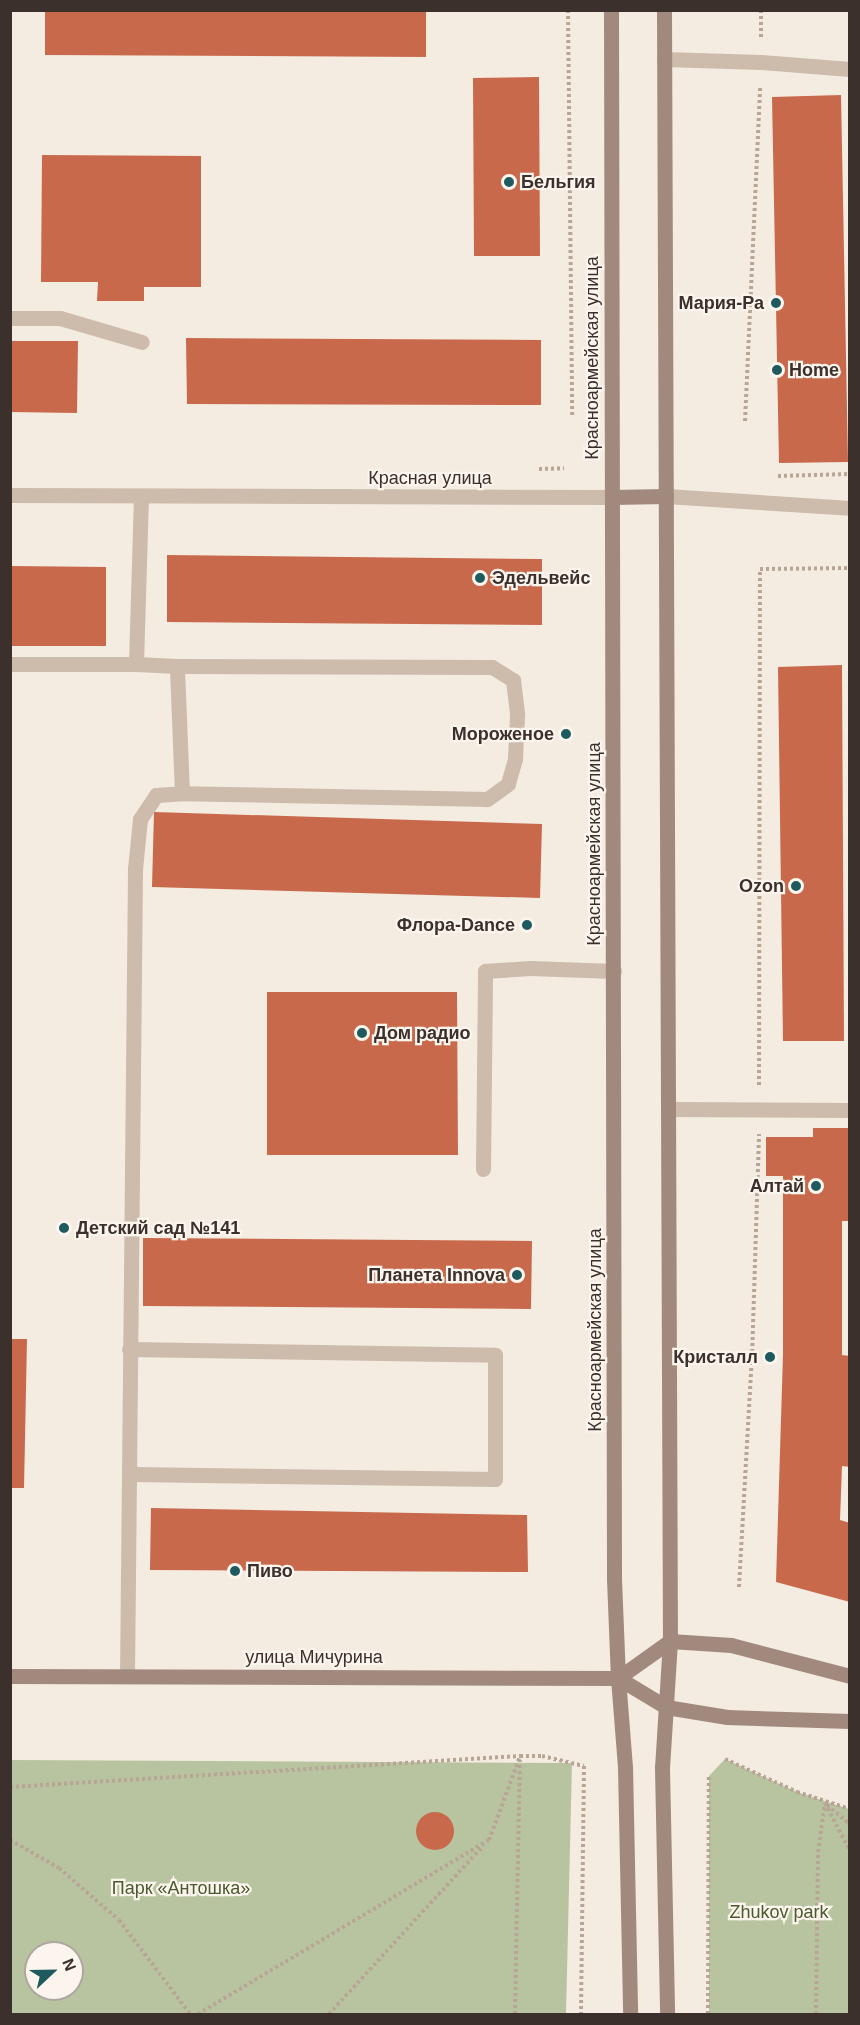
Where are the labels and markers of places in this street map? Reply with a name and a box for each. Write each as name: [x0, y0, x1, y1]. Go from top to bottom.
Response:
place label: Бельгия: [521, 171, 596, 193]
marker: Бельгия: [502, 175, 516, 189]
place label: Мария-Ра: [678, 292, 764, 314]
marker: Мария-Ра: [769, 296, 783, 310]
place label: Home: [789, 359, 839, 381]
marker: Home: [770, 363, 784, 377]
place label: Эдельвейс: [492, 567, 590, 589]
marker: Эдельвейс: [473, 571, 487, 585]
place label: Мороженое: [452, 723, 554, 745]
marker: Мороженое: [559, 727, 573, 741]
place label: Ozon: [739, 875, 784, 897]
marker: Ozon: [789, 879, 803, 893]
place label: Флора-Dance: [397, 914, 515, 936]
marker: Флора-Dance: [520, 918, 534, 932]
place label: Дом радио: [374, 1022, 471, 1044]
marker: Дом радио: [355, 1026, 369, 1040]
place label: Алтай: [750, 1175, 804, 1197]
marker: Алтай: [809, 1179, 823, 1193]
place label: Детский сад №141: [76, 1217, 240, 1239]
marker: Детский сад №141: [57, 1221, 71, 1235]
place label: Планета Innova: [368, 1264, 505, 1286]
marker: Планета Innova: [510, 1268, 524, 1282]
place label: Кристалл: [673, 1346, 758, 1368]
marker: Кристалл: [763, 1350, 777, 1364]
place label: Пиво: [247, 1560, 293, 1582]
marker: Пиво: [228, 1564, 242, 1578]

